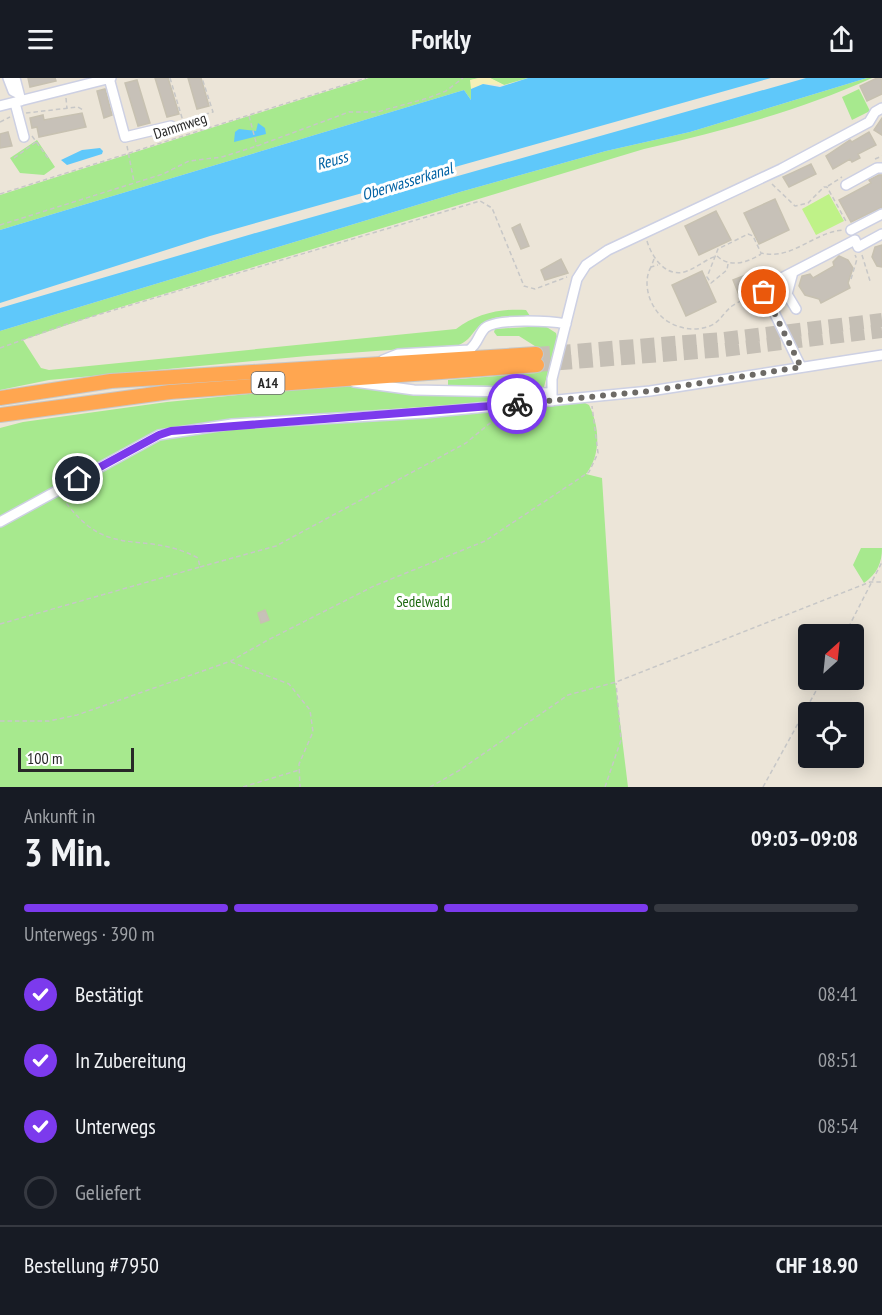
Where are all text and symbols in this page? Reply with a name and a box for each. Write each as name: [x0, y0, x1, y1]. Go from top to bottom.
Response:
text: Forkly: [411, 22, 471, 56]
icon: menu: [24, 23, 57, 56]
icon: share: [825, 23, 858, 56]
street label: Dammweg: [151, 108, 209, 143]
water label: Reuss: [314, 146, 351, 174]
water label: Oberwasserkanal: [359, 157, 456, 204]
pin: [738, 266, 789, 317]
icon: bag: [747, 275, 780, 308]
road number: A14: [252, 372, 284, 394]
courier: [487, 374, 547, 434]
icon: bike: [501, 388, 534, 421]
pin: [52, 453, 103, 504]
icon: home: [61, 462, 94, 495]
park label: Sedelwald: [396, 592, 450, 611]
north arrow: [798, 624, 864, 690]
map controls: [798, 624, 864, 768]
button: locate: [798, 702, 864, 768]
scale bar: [18, 745, 134, 772]
text: 100 m: [27, 748, 62, 768]
text: Ankunft in: [24, 803, 95, 829]
text: 09:03–09:08: [751, 824, 858, 852]
text: 3 Min.: [24, 826, 111, 877]
text: Unterwegs · 390 m: [24, 921, 154, 947]
icon: check: [24, 978, 57, 1011]
text: Bestätigt: [75, 980, 143, 1008]
text: 08:41: [818, 981, 858, 1007]
icon: check: [24, 1044, 57, 1077]
text: In Zubereitung: [75, 1046, 186, 1074]
text: 08:51: [818, 1047, 858, 1073]
icon: check: [24, 1110, 57, 1143]
text: Unterwegs: [75, 1112, 156, 1140]
text: 08:54: [818, 1113, 858, 1139]
text: Geliefert: [75, 1178, 141, 1206]
text: Bestellung #7950: [24, 1251, 159, 1279]
text: CHF 18.90: [776, 1251, 858, 1279]

